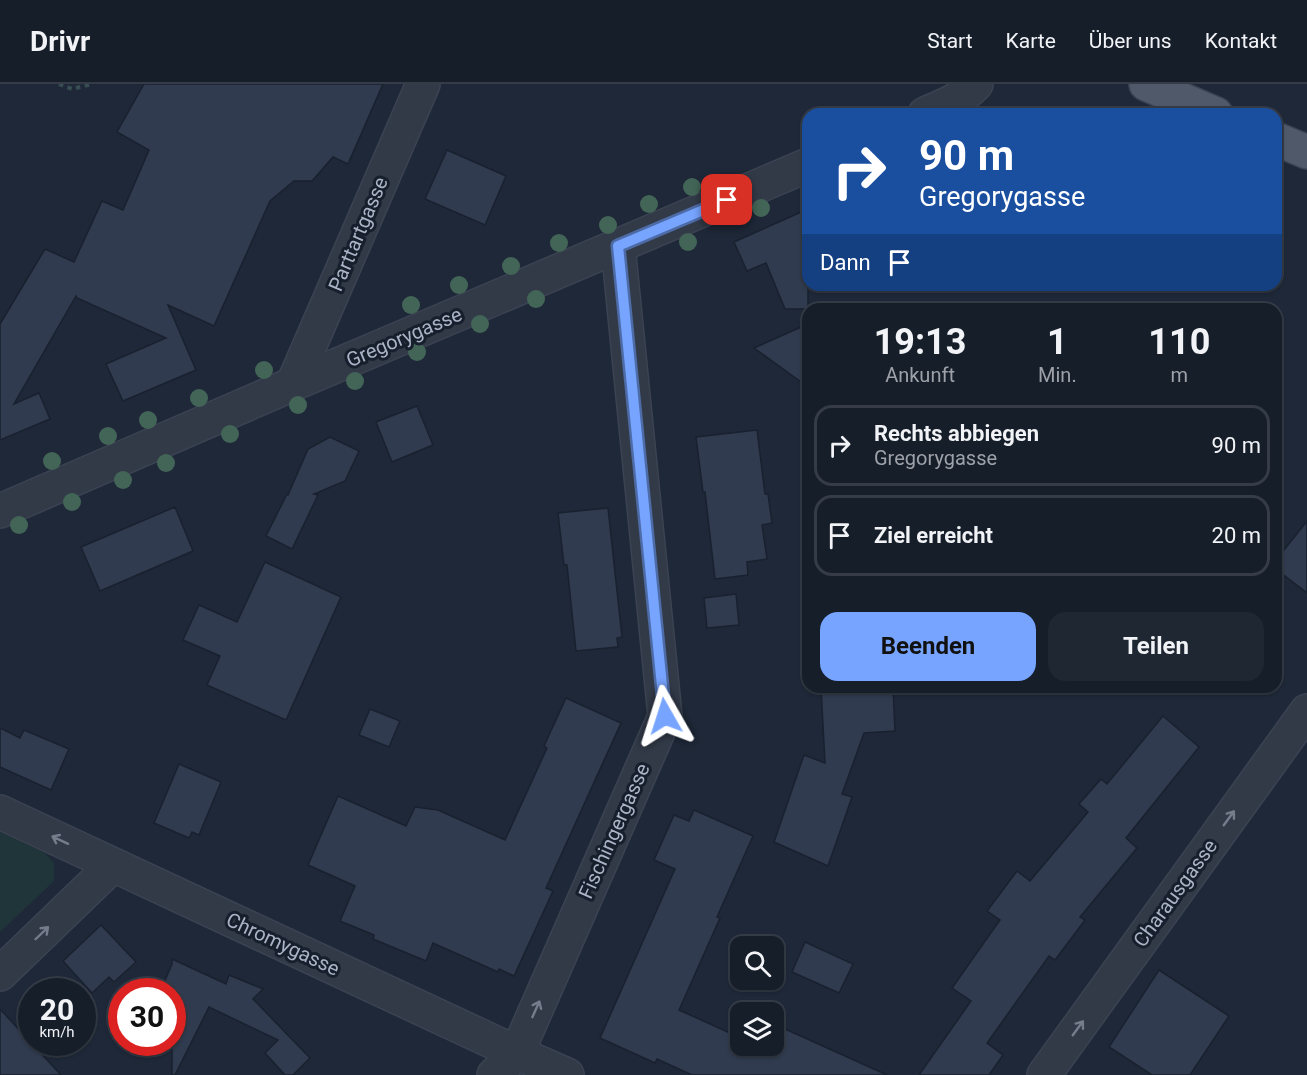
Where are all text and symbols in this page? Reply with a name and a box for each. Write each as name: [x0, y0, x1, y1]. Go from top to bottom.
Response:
text: Drivr: [30, 25, 90, 58]
text: Start: [927, 29, 973, 53]
text: Karte: [1006, 29, 1056, 53]
text: Über uns: [1089, 29, 1172, 53]
text: Kontakt: [1205, 29, 1277, 53]
text: 90 m: [919, 131, 1014, 180]
icon: right: [820, 132, 898, 210]
street label: Parttartgasse: [323, 173, 393, 295]
pin: [701, 174, 752, 225]
text: Gregorygasse: [919, 181, 1085, 213]
icon: arrive: [710, 183, 743, 216]
icon: arrive: [883, 246, 916, 279]
text: Dann: [820, 250, 871, 275]
street label: Gregorygasse: [343, 302, 465, 372]
text: 19:13: [874, 321, 966, 363]
text: 1: [1047, 321, 1068, 363]
text: 110: [1148, 321, 1210, 363]
text: Ankunft: [885, 363, 955, 387]
text: Min.: [1038, 363, 1077, 387]
text: m: [1171, 363, 1188, 387]
text: Rechts abbiegen: [874, 421, 1039, 446]
icon: right: [823, 429, 856, 462]
text: 90 m: [1212, 433, 1261, 458]
text: Gregorygasse: [874, 446, 997, 470]
icon: arrive: [823, 519, 856, 552]
text: Ziel erreicht: [874, 523, 993, 548]
text: 20 m: [1212, 523, 1261, 548]
button: Beenden: [820, 612, 1036, 681]
button: Teilen: [1048, 612, 1264, 681]
position arrow: [633, 684, 697, 748]
street label: Fischingergasse: [573, 760, 655, 902]
one-way arrow: [1223, 811, 1235, 827]
one-way arrow: [51, 834, 69, 845]
street label: Charausgasse: [1128, 835, 1222, 951]
street label: Chromygasse: [223, 907, 343, 981]
one-way arrow: [35, 926, 50, 940]
map controls: [730, 936, 784, 1056]
button: search: [730, 936, 784, 990]
speed limit sign: 30: [108, 978, 186, 1056]
text: 20: [40, 992, 74, 1027]
one-way arrow: [531, 1001, 543, 1019]
button: layers: [730, 1002, 784, 1056]
one-way arrow: [1072, 1020, 1084, 1036]
text: km/h: [39, 1023, 75, 1041]

